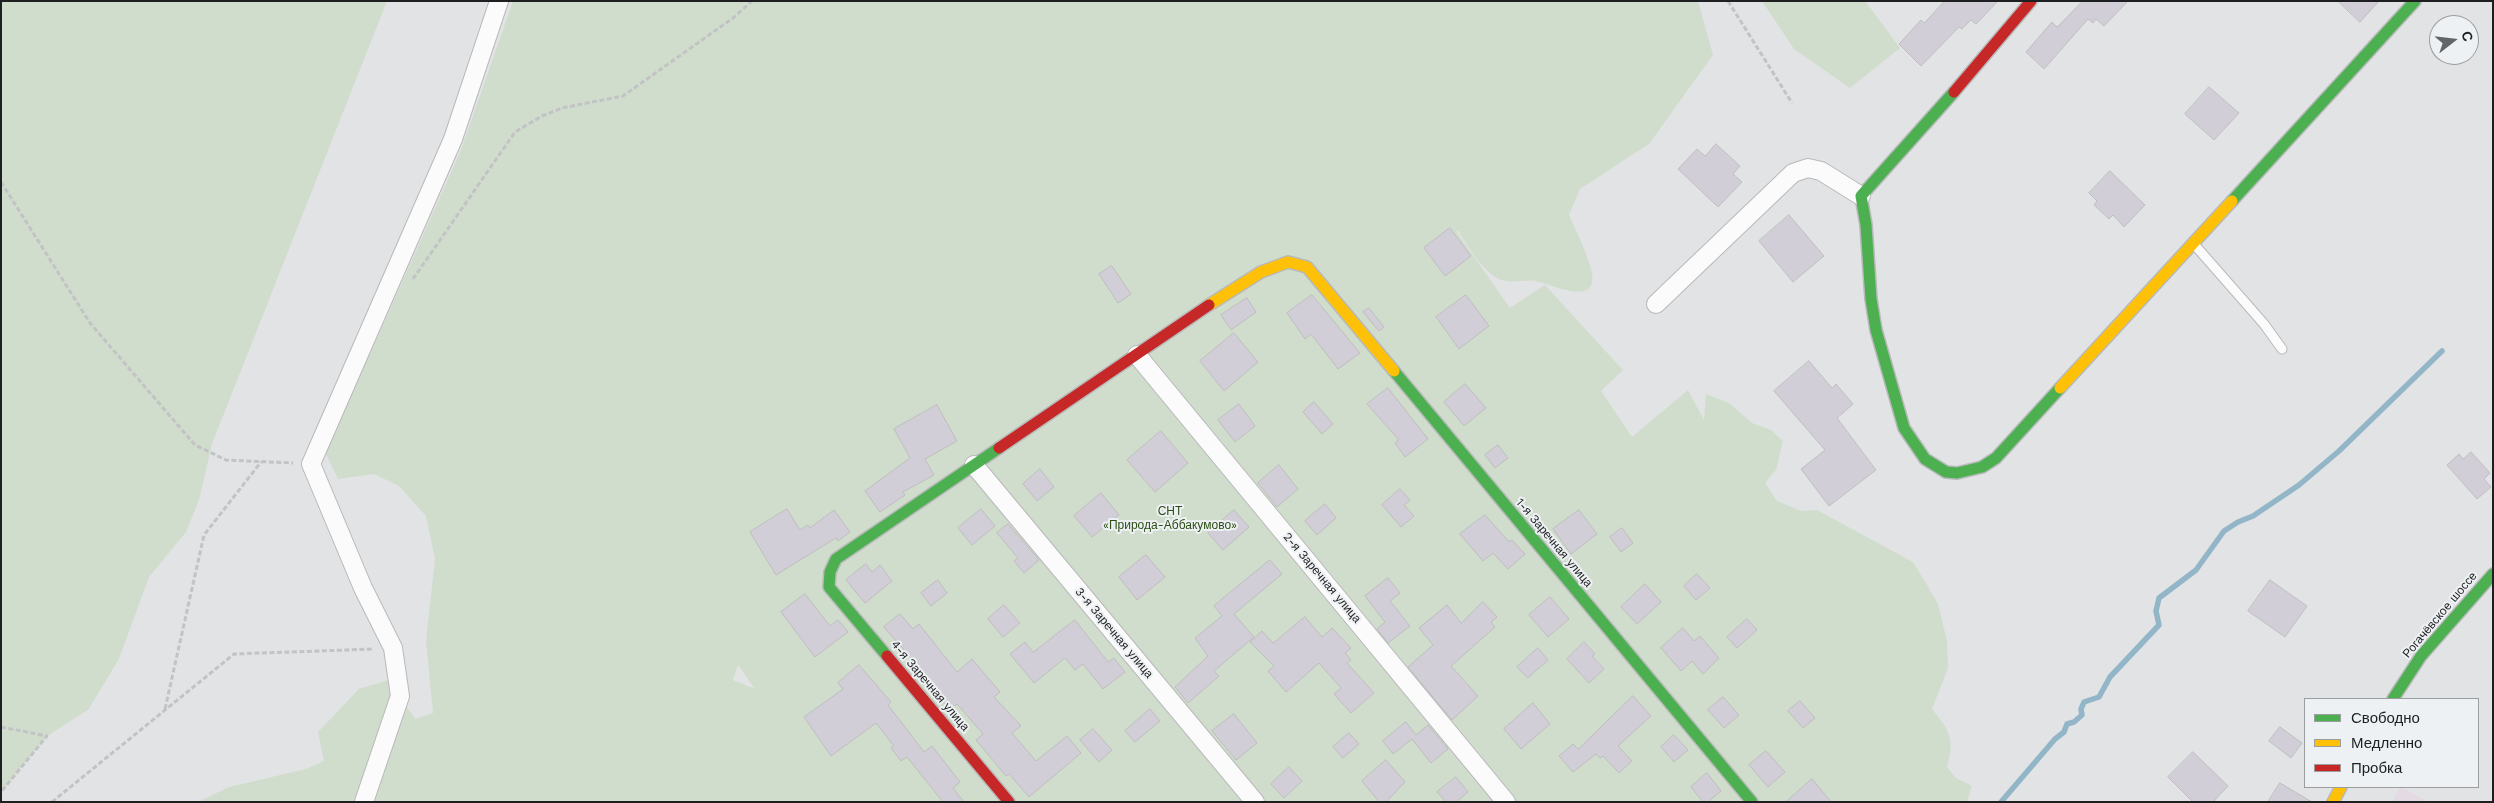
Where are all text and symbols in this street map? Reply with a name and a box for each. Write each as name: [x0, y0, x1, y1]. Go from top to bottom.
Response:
north arrow: [2429, 15, 2479, 65]
text: С: [2458, 29, 2477, 43]
street label: 1-я Заречная улица: [1513, 496, 1595, 590]
park label: СНТ «Природа-Аббакумово»: [1103, 504, 1237, 532]
street label: 2-я Заречная улица: [1280, 530, 1364, 626]
street label: Рогачёвское шоссе: [2400, 569, 2480, 661]
street label: 3-я Заречная улица: [1072, 585, 1156, 681]
street label: 4-я Заречная улица: [888, 638, 972, 734]
legend: [2304, 698, 2479, 788]
text: Свободно: [2351, 709, 2420, 727]
text: Медленно: [2351, 734, 2422, 752]
text: Пробка: [2351, 759, 2402, 777]

